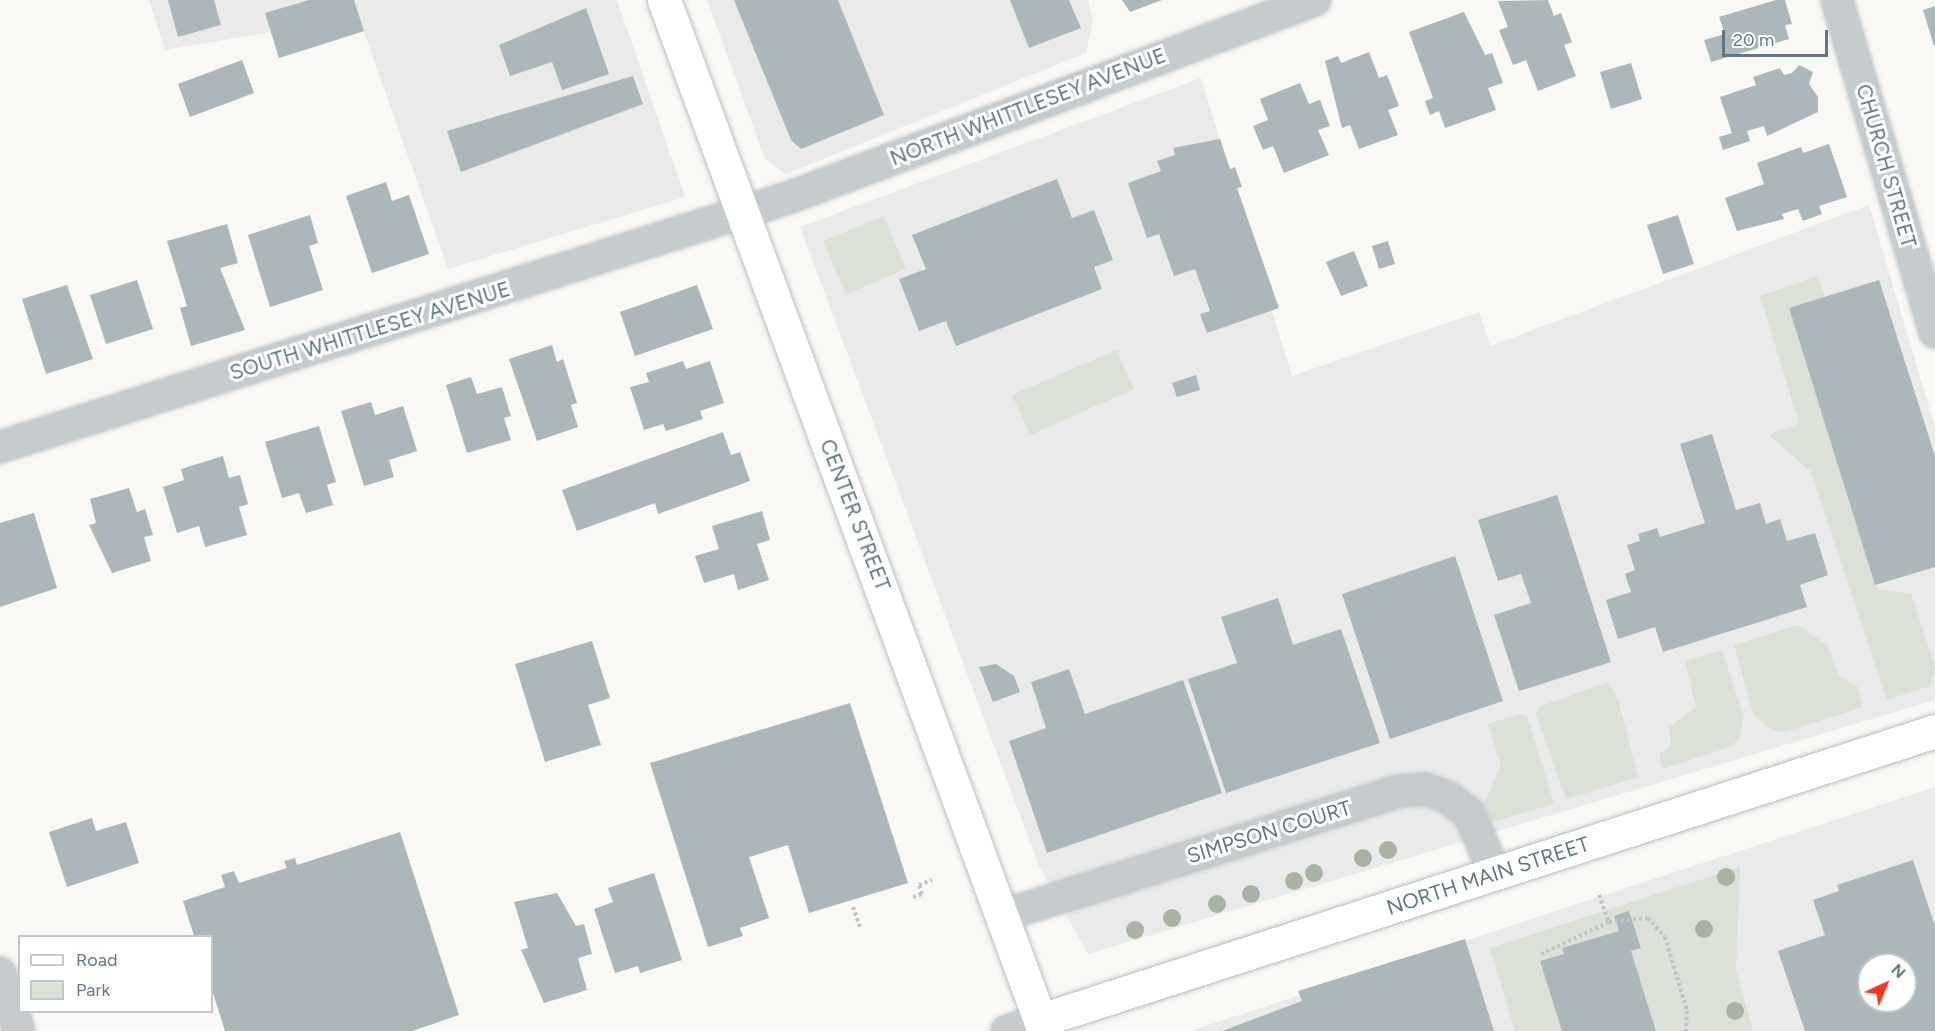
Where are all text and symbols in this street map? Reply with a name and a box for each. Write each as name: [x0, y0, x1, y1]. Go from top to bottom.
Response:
scale bar: [1725, 18, 1832, 56]
text: 20 m: [1733, 29, 1774, 51]
street label: NORTH WHITTLESEY AVENUE: [887, 43, 1169, 171]
street label: CHURCH STREET: [1851, 81, 1921, 251]
street label: SOUTH WHITTLESEY AVENUE: [227, 276, 513, 386]
street label: CENTER STREET: [815, 436, 895, 594]
street label: SIMPSON COURT: [1184, 795, 1354, 869]
street label: NORTH MAIN STREET: [1384, 831, 1592, 921]
legend: [18, 935, 213, 1013]
text: Road: [76, 949, 117, 971]
north arrow: [1857, 953, 1917, 1013]
text: N: [1887, 960, 1910, 982]
text: Park: [76, 979, 110, 1001]

